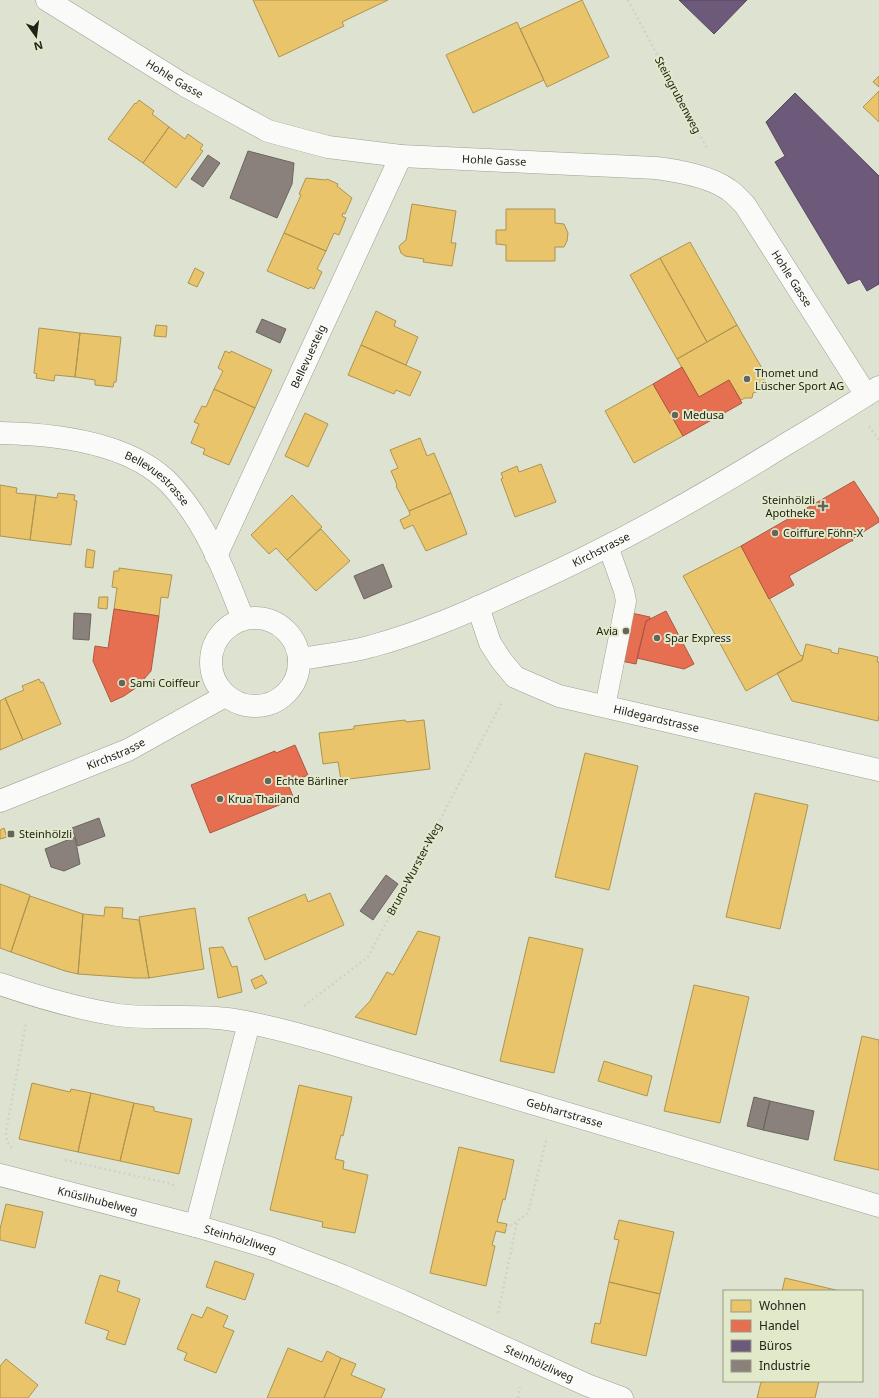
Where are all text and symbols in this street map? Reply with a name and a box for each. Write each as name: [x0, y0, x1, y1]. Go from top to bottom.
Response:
north arrow: [16, 16, 56, 56]
text: N: [32, 38, 45, 55]
street label: Steingrubenweg: [652, 54, 705, 136]
street label: Hohle Gasse: [143, 55, 206, 101]
street label: Hohle Gasse: [462, 151, 527, 169]
street label: Hohle Gasse: [769, 247, 816, 309]
street label: Bellevuesteig: [287, 322, 329, 390]
place label: Thomet und Lüscher Sport AG: [755, 365, 844, 393]
marker: Thomet und Lüscher Sport AG: [742, 374, 752, 384]
place label: Medusa: [683, 407, 724, 422]
marker: Medusa: [670, 410, 680, 420]
street label: Bellevuestrasse: [123, 447, 193, 508]
place label: Steinhölzli Apotheke: [762, 492, 815, 520]
marker: Steinhölzli Apotheke: [818, 501, 828, 511]
place label: Coiffure Föhn-X: [783, 525, 864, 540]
street label: Kirchstrasse: [569, 528, 632, 570]
marker: Coiffure Föhn-X: [770, 528, 780, 538]
place label: Avia: [596, 623, 618, 638]
marker: Avia: [621, 626, 631, 636]
place label: Spar Express: [665, 630, 731, 645]
marker: Spar Express: [652, 633, 662, 643]
place label: Sami Coiffeur: [130, 675, 200, 690]
marker: Sami Coiffeur: [117, 678, 127, 688]
street label: Hildegardstrasse: [612, 701, 701, 735]
street label: Kirchstrasse: [84, 734, 148, 773]
place label: Echte Bärliner: [276, 773, 349, 788]
marker: Echte Bärliner: [263, 776, 273, 786]
place label: Krua Thailand: [228, 791, 300, 806]
marker: Krua Thailand: [215, 794, 225, 804]
street label: Bruno-Wurster-Weg: [383, 820, 444, 918]
place label: Steinhölzli: [19, 826, 72, 841]
marker: Steinhölzli: [6, 829, 16, 839]
street label: Gebhartstrasse: [525, 1094, 605, 1131]
street label: Knüslihubelweg: [56, 1182, 140, 1218]
street label: Steinhölzliweg: [202, 1221, 279, 1257]
legend: [723, 1290, 863, 1382]
text: Wohnen: [759, 1297, 806, 1314]
text: Handel: [759, 1317, 799, 1334]
text: Büros: [759, 1337, 792, 1354]
street label: Steinhölzliweg: [502, 1341, 577, 1385]
text: Industrie: [759, 1357, 810, 1374]

